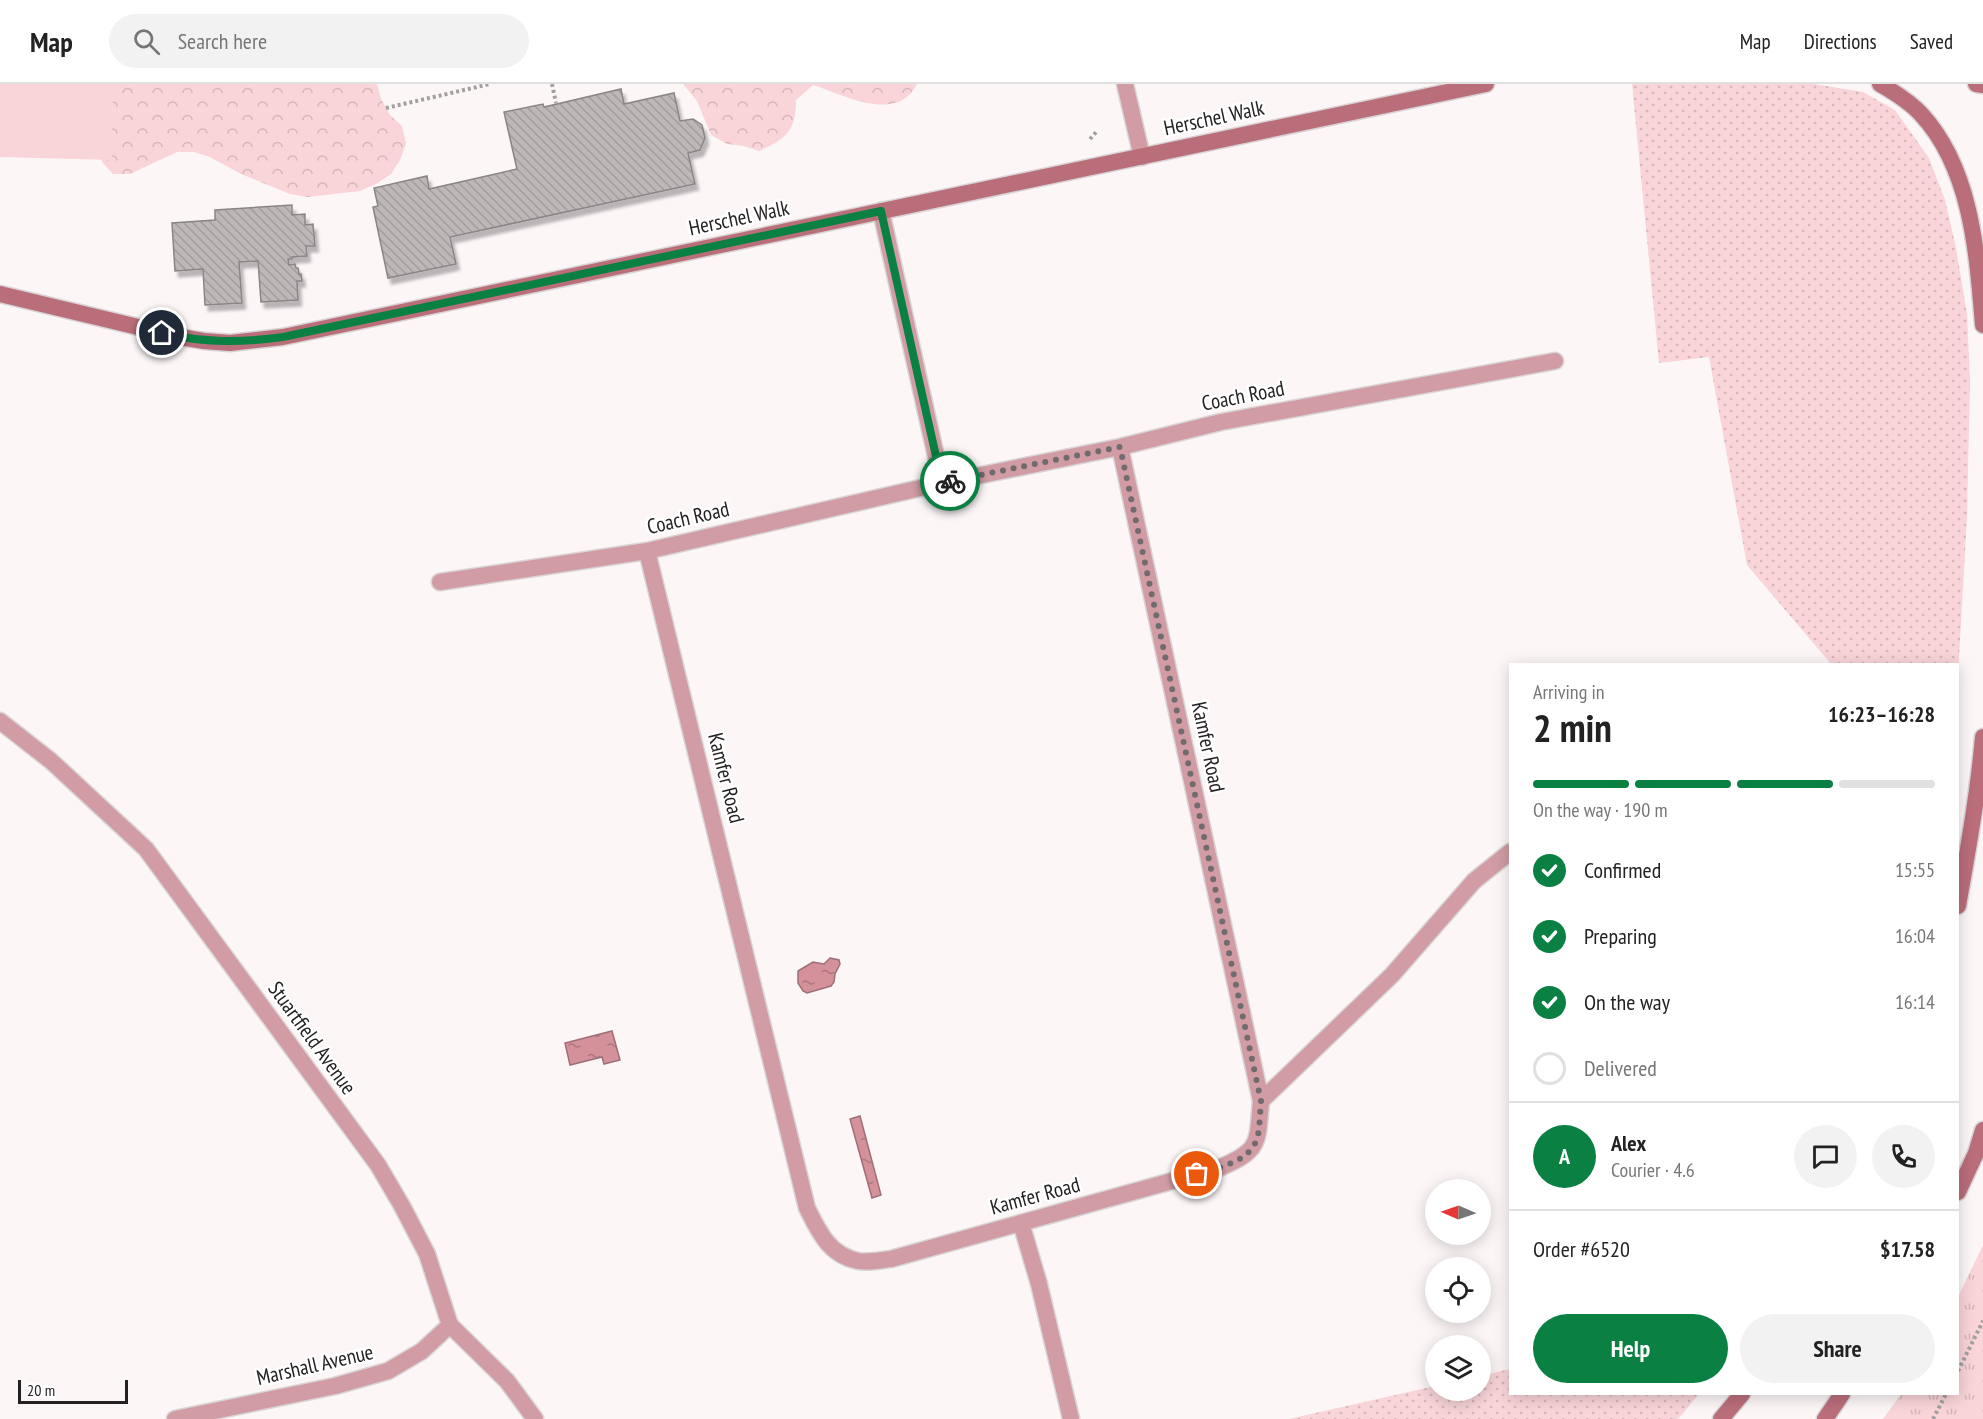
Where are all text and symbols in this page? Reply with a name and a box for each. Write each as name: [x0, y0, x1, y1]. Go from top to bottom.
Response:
search box: [109, 14, 529, 68]
text: Map: [30, 23, 73, 60]
icon: search: [130, 25, 163, 58]
text: Search here: [178, 27, 267, 55]
text: Map: [1740, 28, 1771, 55]
text: Directions: [1804, 28, 1877, 55]
text: Saved: [1910, 28, 1953, 55]
street label: Herschel Walk: [1161, 94, 1267, 141]
street label: Herschel Walk: [686, 194, 792, 241]
pin: [136, 307, 187, 358]
icon: home: [145, 316, 178, 349]
street label: Coach Road: [1199, 374, 1286, 417]
courier: [920, 451, 980, 511]
icon: bike: [934, 465, 967, 498]
street label: Coach Road: [644, 495, 732, 540]
text: Arriving in: [1533, 679, 1605, 705]
street label: Kamfer Road: [1186, 699, 1231, 795]
text: 16:23–16:28: [1828, 700, 1935, 728]
text: 2 min: [1533, 702, 1612, 753]
street label: Kamfer Road: [702, 730, 751, 826]
text: On the way · 190 m: [1533, 797, 1668, 823]
icon: check: [1533, 854, 1566, 887]
text: Confirmed: [1584, 856, 1661, 884]
text: 15:55: [1895, 857, 1935, 883]
icon: check: [1533, 920, 1566, 953]
text: Preparing: [1584, 922, 1657, 950]
text: 16:04: [1895, 923, 1935, 949]
street label: Stuartfield Avenue: [262, 976, 362, 1099]
icon: check: [1533, 986, 1566, 1019]
text: On the way: [1584, 988, 1670, 1016]
text: 16:14: [1895, 989, 1935, 1015]
text: Delivered: [1584, 1054, 1657, 1082]
button: chat: [1794, 1125, 1857, 1188]
button: phone: [1872, 1125, 1935, 1188]
text: Alex: [1611, 1129, 1646, 1157]
text: A: [1559, 1142, 1570, 1170]
pin: [1171, 1148, 1222, 1199]
icon: bag: [1180, 1157, 1213, 1190]
text: Courier · 4.6: [1611, 1157, 1695, 1183]
street label: Kamfer Road: [987, 1171, 1083, 1220]
north arrow: [1425, 1179, 1491, 1245]
map controls: [1425, 1179, 1491, 1401]
text: Order #6520: [1533, 1235, 1630, 1263]
text: $17.58: [1880, 1235, 1935, 1263]
button: locate: [1425, 1257, 1491, 1323]
button: Help: [1533, 1314, 1728, 1383]
button: Share: [1740, 1314, 1935, 1383]
button: layers: [1425, 1335, 1491, 1401]
street label: Marshall Avenue: [254, 1338, 376, 1391]
scale bar: [18, 1377, 128, 1404]
text: 20 m: [27, 1380, 55, 1400]

